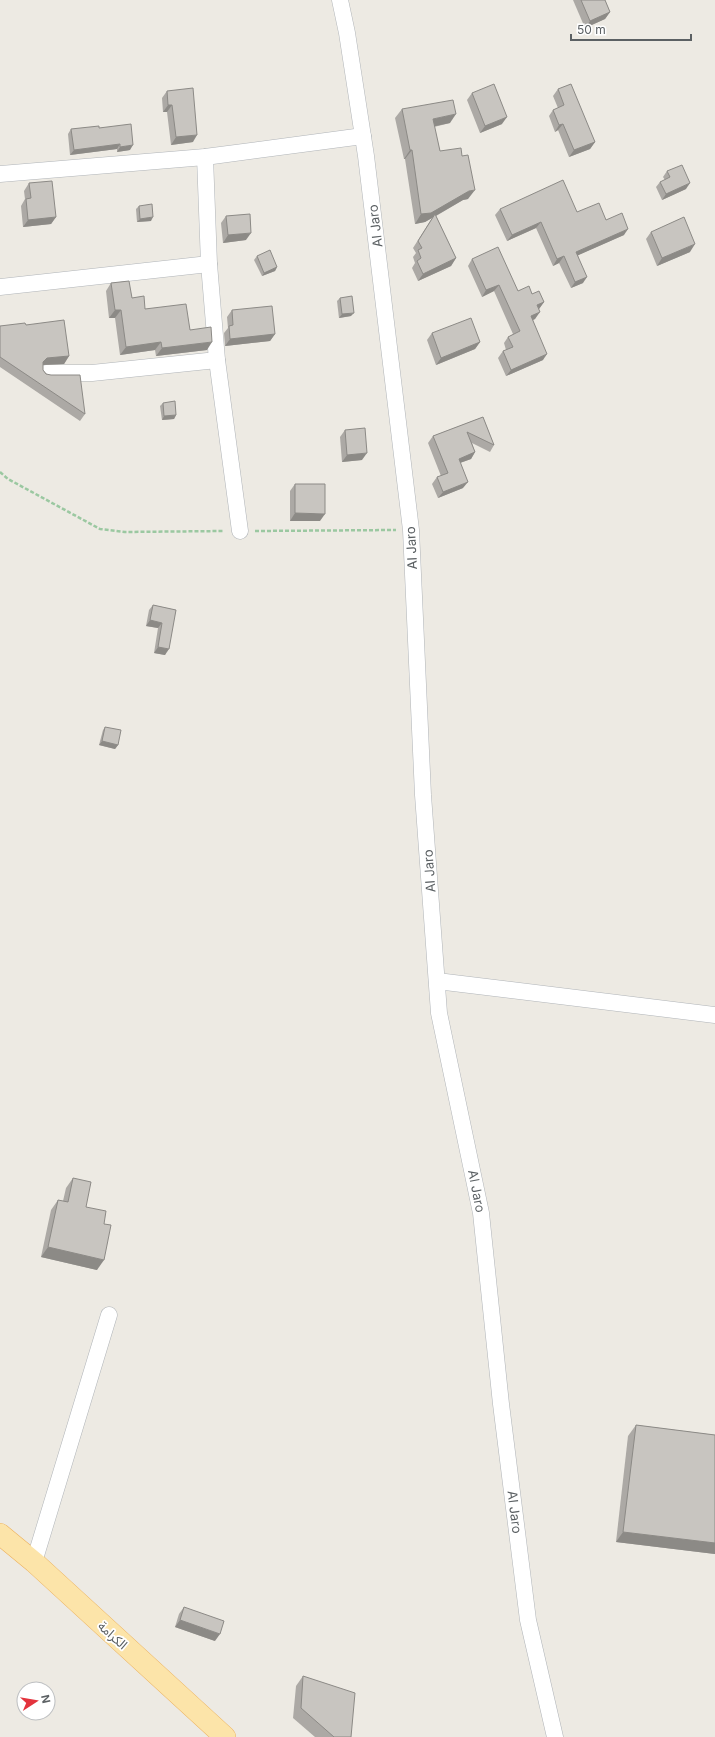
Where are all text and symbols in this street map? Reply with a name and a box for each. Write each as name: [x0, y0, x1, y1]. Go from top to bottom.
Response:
scale bar: [571, 16, 691, 42]
text: 50 m: [577, 22, 606, 37]
street label: Al Jaro: [364, 203, 386, 248]
street label: Al Jaro: [402, 526, 420, 570]
street label: Al Jaro: [420, 849, 438, 893]
street label: Al Jaro: [465, 1168, 489, 1214]
street label: Al Jaro: [504, 1490, 526, 1535]
street label: الكرامة: [95, 1618, 131, 1652]
north arrow: [16, 1681, 56, 1721]
text: N: [38, 1693, 54, 1704]

